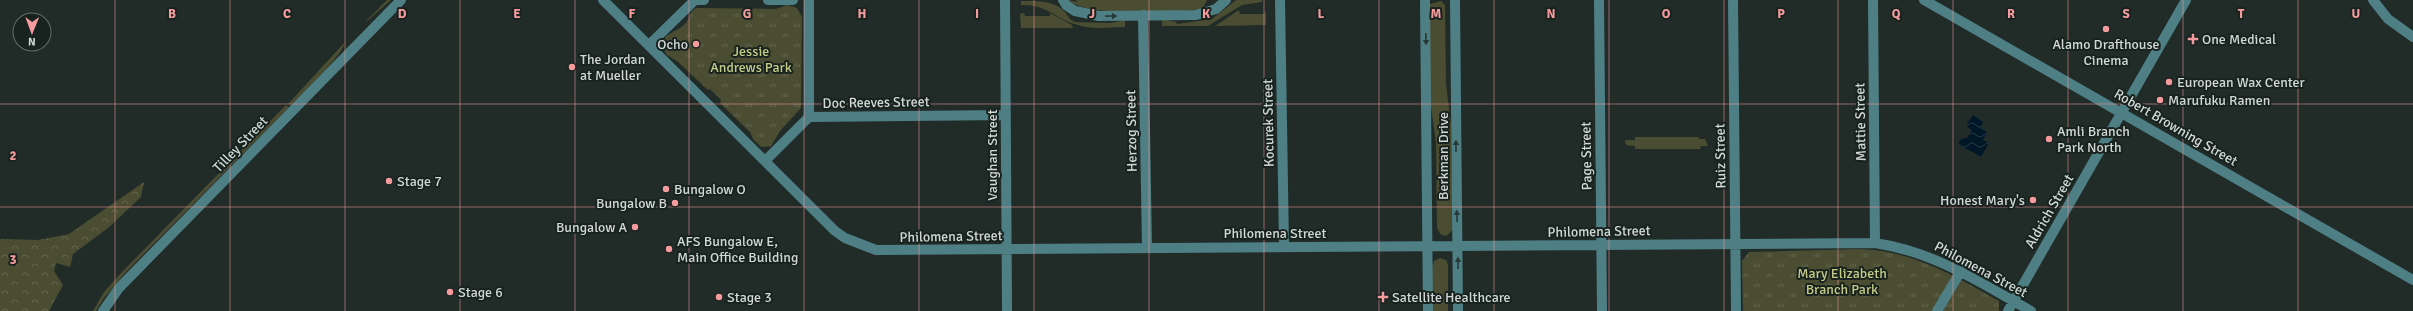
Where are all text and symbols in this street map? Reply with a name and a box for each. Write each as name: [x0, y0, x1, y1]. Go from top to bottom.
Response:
text: B: [168, 6, 176, 22]
text: C: [283, 6, 291, 22]
text: D: [398, 6, 407, 22]
text: E: [513, 6, 521, 22]
text: F: [629, 6, 636, 22]
text: G: [743, 6, 751, 22]
text: H: [858, 6, 866, 22]
text: I: [975, 6, 979, 22]
text: J: [1089, 6, 1095, 22]
text: K: [1202, 6, 1210, 22]
text: L: [1318, 6, 1325, 22]
text: M: [1431, 6, 1442, 22]
text: N: [1546, 6, 1556, 22]
text: O: [1662, 6, 1671, 22]
text: P: [1777, 6, 1785, 22]
text: Q: [1892, 6, 1901, 22]
text: R: [2007, 6, 2015, 22]
text: S: [2122, 6, 2130, 22]
text: T: [2238, 6, 2245, 22]
text: U: [2352, 6, 2360, 22]
north arrow: [12, 12, 52, 52]
one-way arrow: [1105, 13, 1118, 19]
marker: Alamo Drafthouse Cinema: [2101, 24, 2111, 34]
place label: One Medical: [2202, 31, 2276, 48]
one-way arrow: [1422, 33, 1429, 45]
marker: One Medical: [2187, 33, 2199, 45]
text: N: [28, 35, 36, 48]
place label: Ocho: [657, 36, 688, 53]
place label: Alamo Drafthouse Cinema: [2052, 36, 2160, 69]
marker: Ocho: [691, 39, 701, 49]
park label: Jessie Andrews Park: [710, 43, 792, 76]
place label: The Jordan at Mueller: [580, 51, 645, 84]
marker: The Jordan at Mueller: [567, 62, 577, 72]
place label: European Wax Center: [2177, 74, 2306, 91]
marker: European Wax Center: [2164, 77, 2174, 87]
street label: Kocurek Street: [1259, 79, 1278, 167]
street label: Mattie Street: [1851, 82, 1870, 161]
street label: Robert Browning Street: [2111, 85, 2241, 170]
street label: Herzog Street: [1122, 90, 1141, 172]
place label: Marufuku Ramen: [2168, 92, 2270, 109]
street label: Doc Reeves Street: [822, 93, 930, 112]
marker: Marufuku Ramen: [2155, 95, 2165, 105]
street label: Vaughan Street: [984, 109, 1001, 201]
street label: Berkman Drive: [1435, 112, 1452, 200]
street label: Tilley Street: [209, 113, 271, 176]
street label: Page Street: [1577, 121, 1596, 190]
street label: Ruiz Street: [1711, 123, 1730, 189]
place label: Amli Branch Park North: [2057, 123, 2130, 156]
marker: Amli Branch Park North: [2044, 134, 2054, 144]
one-way arrow: [1453, 139, 1459, 152]
text: 2: [9, 148, 17, 164]
street label: Aldrich Street: [2021, 171, 2078, 251]
place label: Stage 7: [397, 173, 442, 190]
marker: Stage 7: [384, 176, 394, 186]
place label: Bungalow O: [674, 181, 746, 198]
marker: Bungalow O: [661, 184, 671, 194]
place label: Honest Mary's: [1940, 192, 2025, 209]
place label: Bungalow B: [596, 195, 667, 212]
marker: Honest Mary's: [2028, 195, 2038, 205]
marker: Bungalow B: [670, 198, 680, 208]
one-way arrow: [1454, 209, 1460, 222]
place label: Bungalow A: [556, 219, 627, 236]
marker: Bungalow A: [630, 222, 640, 232]
street label: Philomena Street: [1547, 222, 1651, 241]
street label: Philomena Street: [1223, 225, 1327, 242]
street label: Philomena Street: [899, 227, 1003, 246]
place label: AFS Bungalow E, Main Office Building: [677, 233, 798, 266]
street label: Philomena Street: [1931, 238, 2030, 301]
marker: AFS Bungalow E, Main Office Building: [664, 244, 674, 254]
text: 3: [9, 252, 17, 268]
one-way arrow: [1455, 256, 1461, 269]
park label: Mary Elizabeth Branch Park: [1797, 265, 1887, 298]
place label: Stage 6: [458, 284, 503, 301]
marker: Stage 6: [445, 287, 455, 297]
place label: Stage 3: [727, 289, 772, 306]
place label: Satellite Healthcare: [1392, 289, 1511, 306]
marker: Satellite Healthcare: [1377, 291, 1389, 303]
marker: Stage 3: [714, 292, 724, 302]

